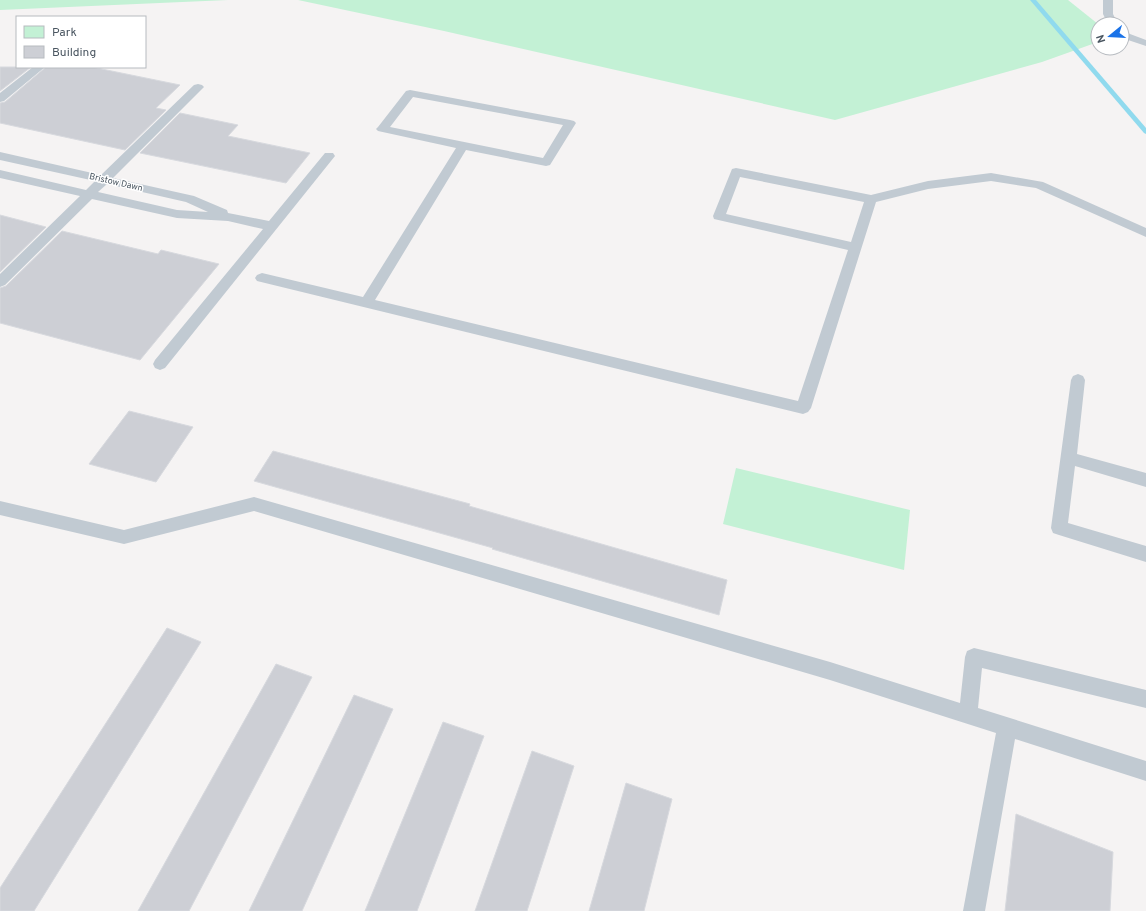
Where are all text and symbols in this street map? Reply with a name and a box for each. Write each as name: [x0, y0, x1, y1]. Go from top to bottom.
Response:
legend: [16, 16, 146, 68]
north arrow: [1090, 16, 1130, 56]
text: Park: [52, 25, 77, 41]
text: N: [1094, 33, 1109, 45]
text: Building: [52, 45, 96, 61]
street label: Bristow Dawn: [88, 171, 144, 194]

